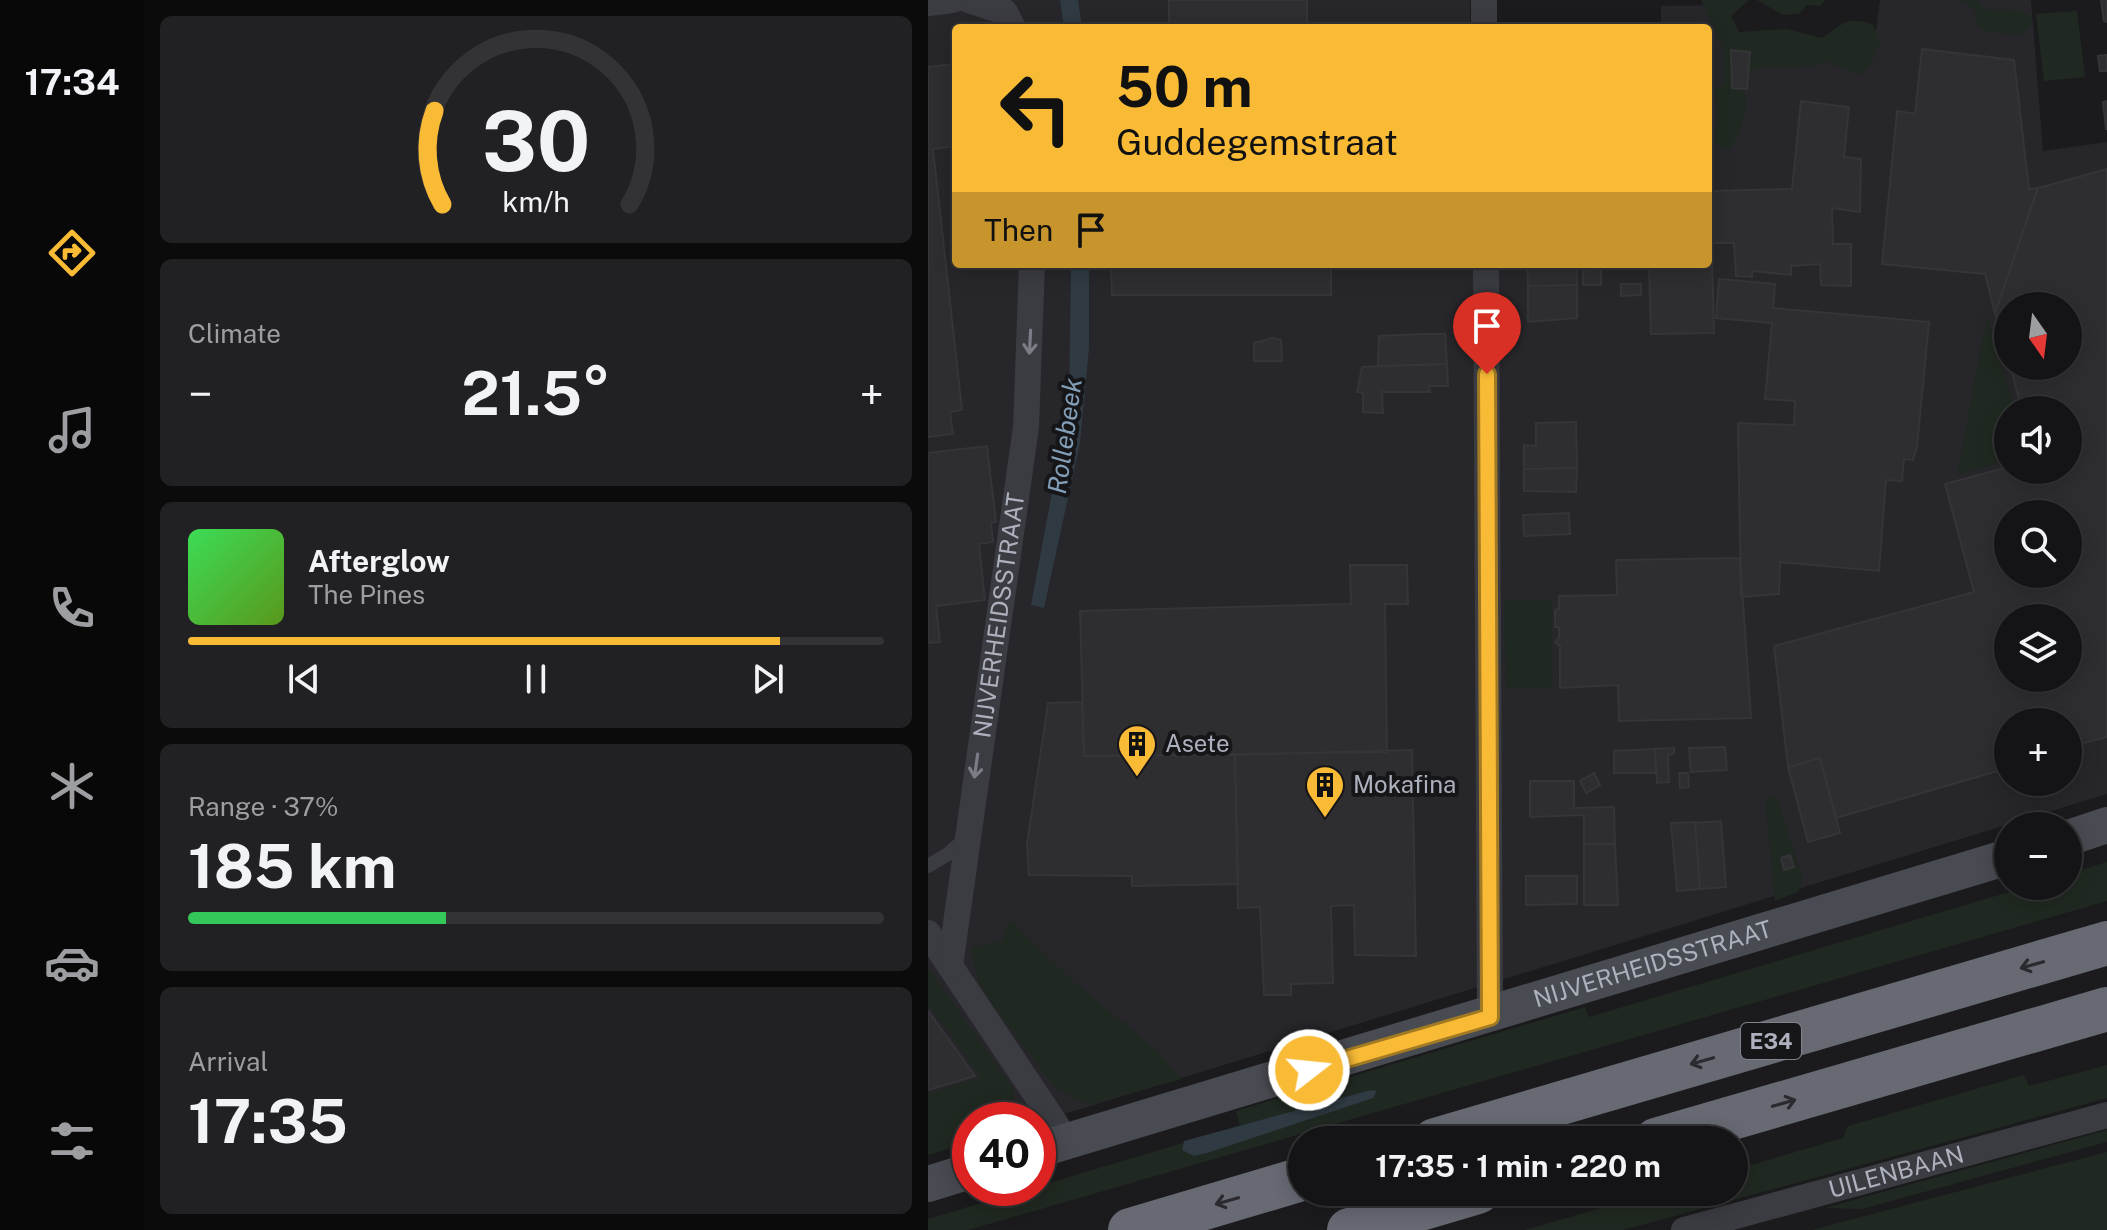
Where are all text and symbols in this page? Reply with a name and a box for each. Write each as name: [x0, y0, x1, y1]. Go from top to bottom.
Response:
text: 50 m: [1116, 54, 1253, 120]
icon: left: [984, 56, 1088, 160]
text: 17:34: [24, 61, 120, 103]
text: 30: [482, 92, 590, 190]
text: Guddegemstraat: [1116, 121, 1398, 163]
text: km/h: [502, 186, 570, 219]
icon: arrive: [1069, 208, 1113, 252]
text: Then: [984, 212, 1053, 248]
icon: directions: [44, 225, 100, 281]
pin: [1453, 292, 1521, 374]
north arrow: [1994, 292, 2082, 380]
map controls: [1994, 292, 2082, 900]
icon: arrive: [1465, 304, 1509, 348]
text: Climate: [188, 318, 281, 349]
one-way arrow: [1022, 328, 1037, 355]
text: 21.5°: [462, 358, 610, 429]
text: −: [188, 368, 212, 420]
text: +: [860, 368, 884, 420]
water label: Rollebeek: [1041, 376, 1088, 496]
button: sound: [1994, 396, 2082, 484]
icon: music: [44, 402, 100, 458]
street label: NIJVERHEIDSSTRAAT: [967, 491, 1030, 740]
button: search: [1994, 500, 2082, 588]
text: Afterglow: [308, 543, 450, 579]
text: The Pines: [308, 579, 425, 610]
icon: phone: [44, 580, 100, 636]
button: layers: [1994, 604, 2082, 692]
icon: previous: [282, 657, 326, 701]
icon: pause: [514, 657, 558, 701]
icon: next: [746, 657, 790, 701]
button: +: [1994, 708, 2082, 796]
building icon: Asete: [1116, 723, 1158, 778]
place label: Asete: [1165, 729, 1229, 757]
one-way arrow: [968, 753, 983, 778]
icon: climate: [44, 758, 100, 814]
building icon: Mokafina: [1304, 764, 1346, 819]
place label: Mokafina: [1353, 770, 1456, 798]
text: Range · 37%: [188, 791, 338, 822]
button: −: [1994, 812, 2082, 900]
text: 185 km: [188, 831, 396, 902]
street label: NIJVERHEIDSSTRAAT: [1530, 914, 1775, 1013]
icon: car: [44, 935, 100, 991]
one-way arrow: [2020, 958, 2046, 973]
road number: E34: [1741, 1023, 1801, 1059]
position arrow: [1267, 1028, 1351, 1112]
text: Arrival: [188, 1046, 268, 1077]
one-way arrow: [1689, 1054, 1715, 1069]
text: 17:35: [188, 1086, 348, 1157]
one-way arrow: [1771, 1094, 1797, 1109]
speed limit sign: 40: [952, 1102, 1056, 1206]
icon: filters: [44, 1113, 100, 1169]
street label: UILENBAAN: [1825, 1140, 1967, 1203]
text: 17:35 · 1 min · 220 m: [1375, 1148, 1661, 1184]
one-way arrow: [1215, 1194, 1241, 1209]

